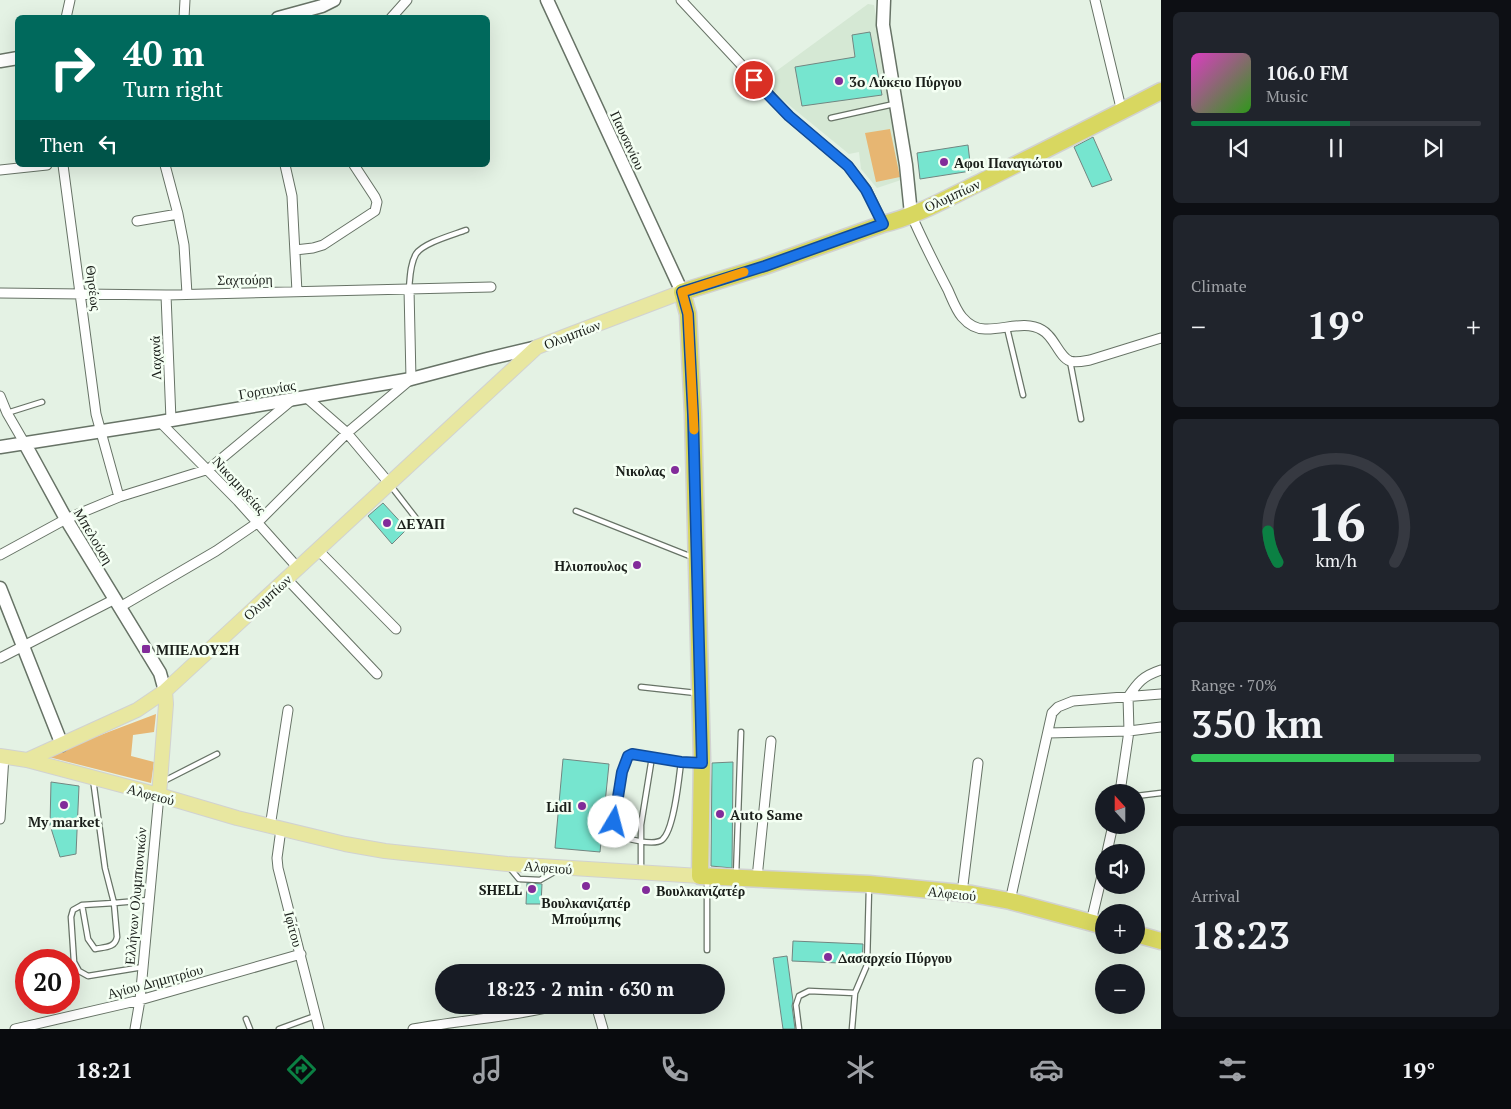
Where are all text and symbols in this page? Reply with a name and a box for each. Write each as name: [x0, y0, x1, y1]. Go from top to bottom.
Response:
text: 40 m: [123, 30, 204, 76]
icon: right: [40, 35, 105, 100]
pin: [733, 59, 775, 101]
text: 106.0 FM: [1266, 60, 1348, 85]
icon: arrive: [740, 66, 768, 94]
place label: 3o Λύκειο Πύργου: [849, 72, 962, 91]
text: Turn right: [123, 74, 223, 103]
marker: 3o Λύκειο Πύργου: [833, 75, 845, 87]
text: Music: [1266, 85, 1308, 107]
street label: Παυσανίου: [606, 107, 650, 173]
icon: left: [94, 130, 122, 158]
text: Then: [40, 132, 84, 157]
icon: previous: [1225, 134, 1253, 162]
icon: pause: [1322, 134, 1350, 162]
icon: next: [1419, 134, 1447, 162]
place label: Αφοι Παναγιώτου: [954, 153, 1063, 172]
marker: Αφοι Παναγιώτου: [938, 156, 950, 168]
street label: Ολυμπίων: [921, 174, 983, 216]
street label: Θησέως: [82, 264, 106, 312]
street label: Σαχτούρη: [217, 269, 273, 289]
text: Climate: [1191, 275, 1247, 297]
text: 19°: [1307, 300, 1365, 350]
text: −: [1191, 308, 1206, 345]
text: +: [1466, 308, 1481, 345]
street label: Ολυμπίων: [541, 314, 603, 354]
street label: Λαχανά: [145, 335, 165, 381]
street label: Γορτυνίας: [237, 375, 297, 403]
street label: Νικομηδείας: [209, 452, 271, 518]
place label: Νικολας: [616, 461, 666, 480]
marker: Νικολας: [669, 464, 681, 476]
text: 16: [1307, 487, 1365, 556]
street label: Μπελούση: [70, 504, 118, 568]
place label: ΔΕΥΑΠ: [397, 514, 445, 533]
marker: ΔΕΥΑΠ: [381, 517, 393, 529]
text: km/h: [1315, 548, 1357, 572]
place label: Ηλιοπουλος: [554, 556, 628, 575]
marker: Ηλιοπουλος: [631, 559, 643, 571]
street label: Ολυμπίων: [239, 570, 295, 624]
place label: ΜΠΕΛΟΥΣΗ: [156, 640, 239, 659]
marker: ΜΠΕΛΟΥΣΗ: [140, 643, 152, 655]
text: Range · 70%: [1191, 674, 1277, 696]
text: 350 km: [1191, 699, 1323, 749]
street label: Αλφειού: [125, 779, 177, 809]
north arrow: [1095, 784, 1145, 834]
map controls: [1095, 784, 1145, 1014]
position arrow: [587, 795, 639, 847]
place label: Lidl: [546, 797, 572, 816]
marker: My market: [58, 799, 70, 811]
marker: Lidl: [576, 800, 588, 812]
place label: Auto Same: [730, 805, 803, 824]
marker: Auto Same: [714, 808, 726, 820]
place label: My market: [28, 812, 100, 831]
street label: Ελλήνων Ολυμπιονικών: [120, 826, 150, 966]
button: sound: [1095, 844, 1145, 894]
street label: Αλφειού: [523, 856, 573, 878]
place label: SHELL: [479, 880, 522, 899]
marker: Βουλκανιζατέρ Μπούμπης: [580, 880, 592, 892]
place label: Βουλκανιζατέρ: [656, 881, 745, 900]
street label: Αλφειού: [927, 881, 977, 905]
marker: SHELL: [526, 883, 538, 895]
marker: Βουλκανιζατέρ: [640, 884, 652, 896]
text: Arrival: [1191, 885, 1240, 907]
place label: Βουλκανιζατέρ Μπούμπης: [541, 893, 631, 928]
button: +: [1095, 904, 1145, 954]
street label: Ιφίτου: [280, 909, 308, 949]
text: 18:23: [1191, 910, 1290, 960]
place label: Δασαρχείο Πύργου: [838, 948, 952, 967]
speed limit sign: 20: [15, 949, 80, 1014]
marker: Δασαρχείο Πύργου: [822, 951, 834, 963]
street label: Αγίου Δημητρίου: [105, 959, 205, 1003]
button: −: [1095, 964, 1145, 1014]
text: 18:23 · 2 min · 630 m: [486, 976, 674, 1001]
icon: directions: [284, 1052, 319, 1087]
icon: music: [470, 1052, 505, 1087]
icon: phone: [657, 1052, 692, 1087]
icon: climate: [843, 1052, 878, 1087]
icon: car: [1029, 1052, 1064, 1087]
icon: filters: [1215, 1052, 1250, 1087]
text: 18:21: [76, 1055, 133, 1084]
text: 19°: [1401, 1055, 1435, 1084]

